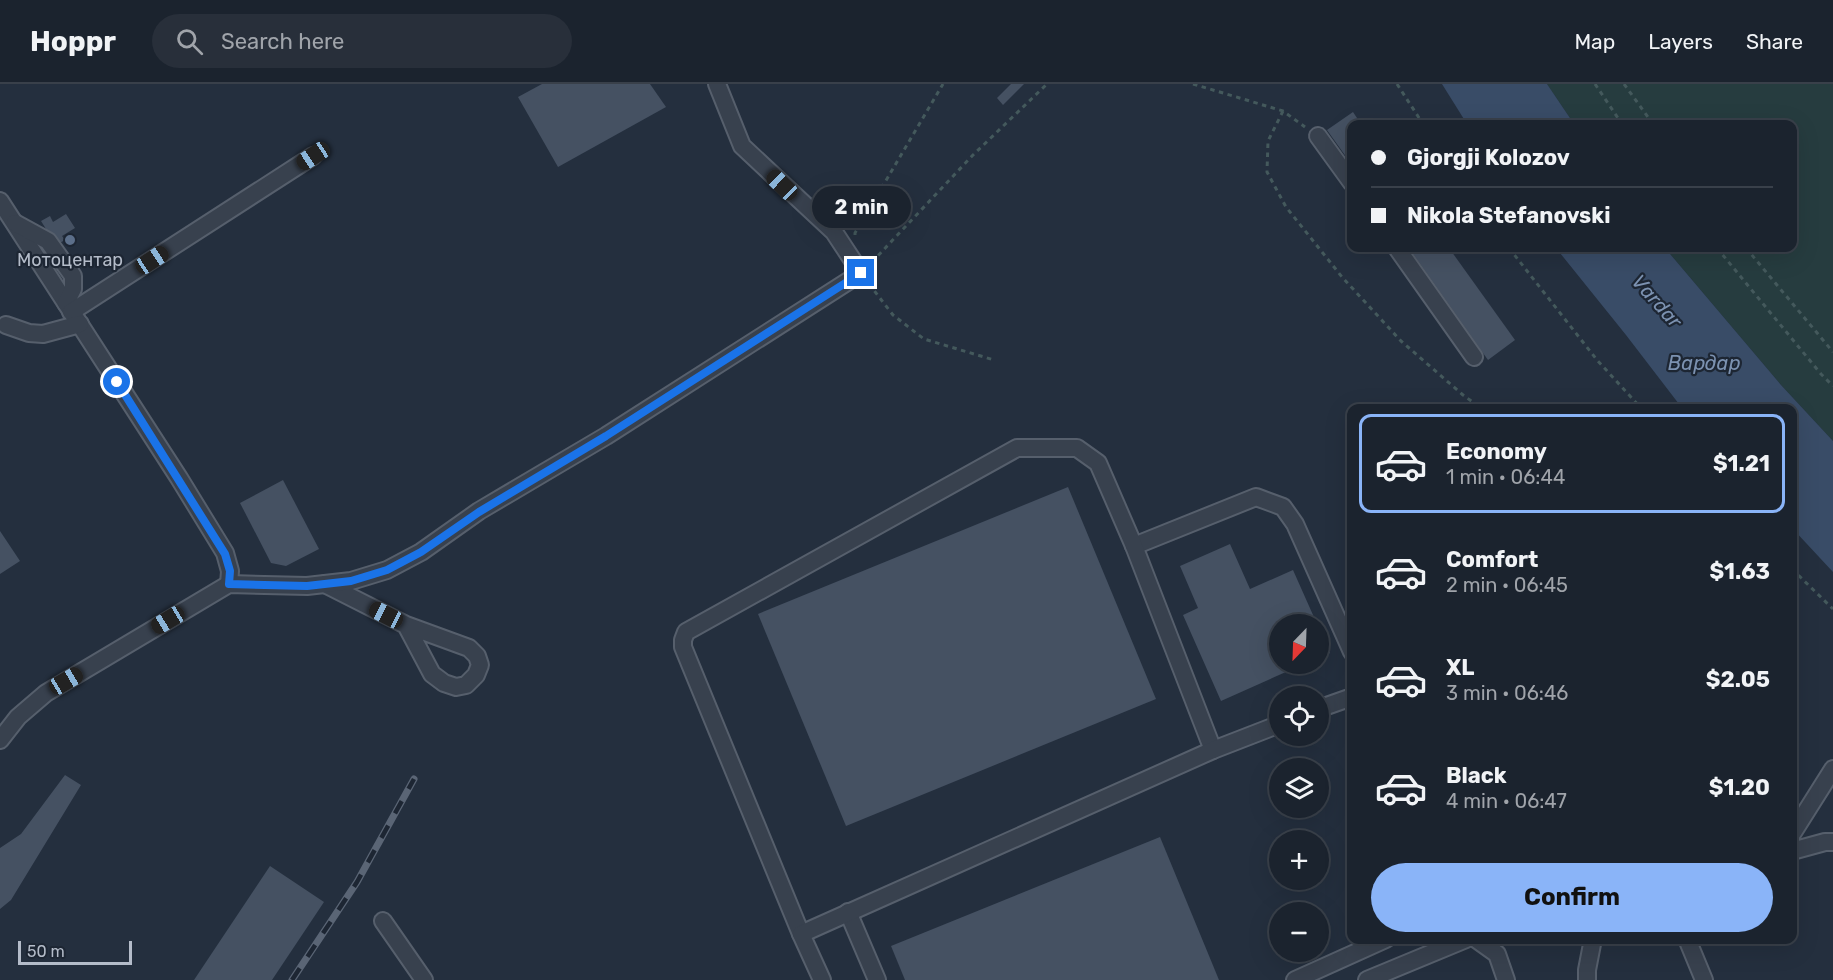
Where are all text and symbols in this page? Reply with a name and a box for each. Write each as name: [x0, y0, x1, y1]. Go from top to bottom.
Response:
search box: [152, 14, 572, 68]
text: Hoppr: [30, 25, 116, 58]
icon: search: [173, 25, 206, 58]
text: Search here: [221, 28, 344, 55]
text: Map: [1574, 29, 1615, 54]
text: Layers: [1648, 29, 1713, 54]
text: Share: [1746, 29, 1803, 54]
car: [293, 139, 333, 173]
text: Gjorgji Kolozov: [1407, 144, 1570, 171]
car: [763, 166, 801, 204]
callout: 2 min: [812, 186, 910, 228]
text: 2 min: [834, 195, 889, 219]
text: Nikola Stefanovski: [1407, 202, 1610, 229]
marker: Мотоцентар: [63, 233, 77, 247]
car: [132, 243, 172, 277]
place label: Мотоцентар: [17, 249, 123, 271]
route end: [847, 259, 874, 286]
water label: Vardar: [1627, 269, 1688, 334]
water label: Вардар: [1668, 351, 1740, 375]
route start: [103, 368, 130, 395]
icon: car: [1374, 437, 1428, 491]
text: Economy: [1446, 438, 1547, 465]
text: $1.21: [1713, 450, 1770, 477]
text: 1 min · 06:44: [1446, 465, 1565, 489]
icon: car: [1374, 545, 1428, 599]
text: Comfort: [1446, 546, 1538, 573]
text: $1.63: [1709, 558, 1770, 585]
text: 2 min · 06:45: [1446, 573, 1568, 597]
car: [366, 599, 406, 631]
car: [148, 603, 188, 637]
north arrow: [1269, 614, 1329, 674]
map controls: [1269, 614, 1329, 962]
icon: car: [1374, 653, 1428, 707]
text: XL: [1446, 654, 1474, 681]
car: [46, 664, 86, 698]
text: $2.05: [1706, 666, 1770, 693]
text: 3 min · 06:46: [1446, 681, 1568, 705]
button: locate: [1269, 686, 1329, 746]
button: layers: [1269, 758, 1329, 818]
icon: car: [1374, 761, 1428, 815]
text: Black: [1446, 762, 1507, 789]
text: $1.20: [1709, 774, 1770, 801]
text: 4 min · 06:47: [1446, 789, 1567, 813]
button: +: [1269, 830, 1329, 890]
button: Confirm: [1371, 863, 1773, 932]
button: −: [1269, 902, 1329, 962]
scale bar: [18, 938, 132, 966]
text: 50 m: [27, 942, 65, 961]

